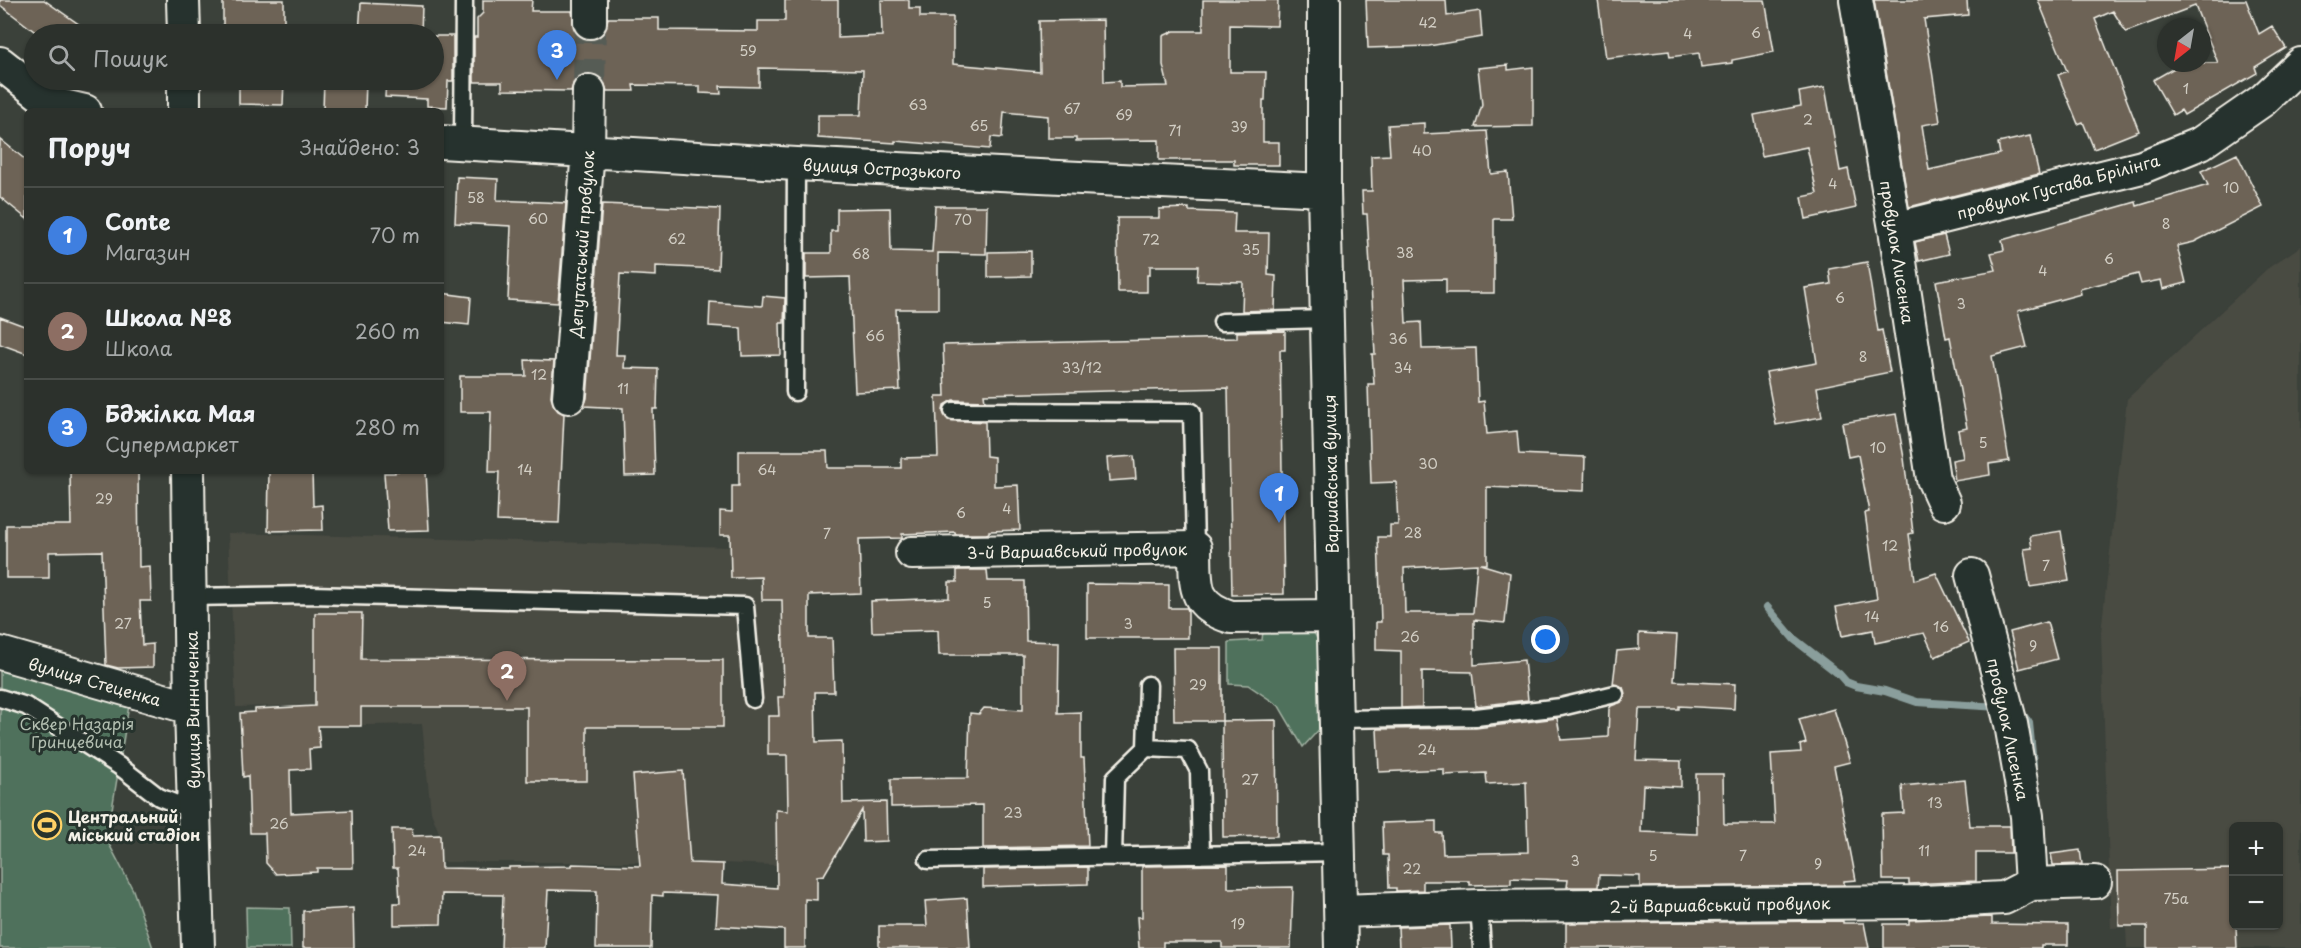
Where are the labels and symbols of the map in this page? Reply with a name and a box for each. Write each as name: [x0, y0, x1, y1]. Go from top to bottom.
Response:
house number: 42: [1419, 12, 1437, 33]
north arrow: [2157, 18, 2211, 72]
house number: 6: [1751, 22, 1761, 43]
house number: 4: [1683, 23, 1693, 44]
pin: 3: [538, 31, 576, 80]
house number: 59: [739, 40, 757, 61]
house number: 1: [2183, 78, 2189, 99]
house number: 63: [909, 94, 927, 115]
house number: 67: [1063, 98, 1081, 119]
house number: 69: [1115, 104, 1133, 125]
house number: 2: [1803, 109, 1813, 130]
house number: 65: [970, 115, 988, 136]
house number: 39: [1230, 116, 1248, 137]
house number: 71: [1168, 120, 1182, 141]
house number: 40: [1412, 140, 1432, 161]
street label: провулок Густава Брілінга: [1954, 147, 2162, 225]
street label: Депутатський провулок: [562, 149, 600, 339]
street label: вулиця Острозького: [802, 152, 962, 184]
house number: 4: [1828, 173, 1838, 194]
house number: 10: [2223, 177, 2239, 198]
street label: провулок Лисенка: [1875, 179, 1921, 326]
house number: 58: [467, 187, 485, 208]
house number: 60: [528, 208, 548, 229]
house number: 70: [954, 209, 972, 230]
house number: 8: [2162, 213, 2170, 234]
house number: 62: [668, 228, 686, 249]
house number: 72: [1142, 229, 1160, 250]
house number: 35: [1242, 239, 1260, 260]
house number: 38: [1396, 242, 1414, 263]
house number: 68: [852, 243, 870, 264]
house number: 6: [2104, 248, 2114, 269]
house number: 4: [2038, 260, 2048, 281]
house number: 6: [1835, 287, 1845, 308]
house number: 3: [1956, 293, 1966, 314]
house number: 66: [865, 325, 885, 346]
house number: 36: [1388, 328, 1408, 349]
house number: 8: [1859, 346, 1867, 367]
house number: 33/12: [1062, 357, 1102, 378]
house number: 34: [1394, 357, 1412, 378]
house number: 12: [531, 364, 547, 385]
house number: 11: [617, 378, 629, 399]
street label: Варшавська вулиця: [1317, 394, 1343, 554]
house number: 5: [1978, 432, 1988, 453]
house number: 10: [1870, 437, 1886, 458]
house number: 30: [1418, 453, 1438, 474]
house number: 14: [517, 459, 533, 480]
house number: 64: [757, 459, 777, 480]
pin: 1: [1260, 474, 1298, 523]
house number: 29: [95, 488, 113, 509]
house number: 4: [1002, 498, 1012, 519]
house number: 6: [956, 502, 966, 523]
house number: 28: [1404, 522, 1422, 543]
house number: 7: [823, 523, 831, 544]
house number: 12: [1882, 535, 1898, 556]
street label: 3-й Варшавський провулок: [967, 536, 1188, 564]
house number: 7: [2042, 555, 2050, 576]
house number: 5: [982, 592, 992, 613]
house number: 14: [1864, 606, 1880, 627]
house number: 27: [114, 613, 132, 634]
house number: 3: [1123, 613, 1133, 634]
house number: 16: [1933, 616, 1949, 637]
your location: [1531, 625, 1560, 654]
house number: 26: [1400, 626, 1420, 647]
street label: вулиця Винниченка: [179, 631, 205, 789]
house number: 9: [2029, 635, 2037, 656]
street label: вулиця Стеценка: [26, 651, 164, 711]
pin: 2: [488, 652, 526, 701]
street label: провулок Лисенка: [1982, 656, 2036, 802]
house number: 29: [1189, 674, 1207, 695]
park label: Сквер Назарія Гринцевича: [20, 711, 134, 753]
house number: 24: [1418, 739, 1436, 760]
house number: 27: [1241, 769, 1259, 790]
house number: 13: [1927, 792, 1943, 813]
house number: 23: [1004, 802, 1022, 823]
place label: Центральний міський стадіон: [68, 804, 200, 846]
sports icon: Центральний міський стадіон: [31, 809, 63, 841]
house number: 26: [269, 813, 289, 834]
house number: 24: [408, 840, 426, 861]
house number: 11: [1918, 840, 1930, 861]
house number: 5: [1648, 845, 1658, 866]
house number: 7: [1739, 845, 1747, 866]
house number: 3: [1570, 850, 1580, 871]
house number: 9: [1814, 853, 1822, 874]
house number: 22: [1403, 858, 1421, 879]
house number: 75а: [2163, 888, 2189, 909]
street label: 2-й Варшавський провулок: [1609, 890, 1831, 918]
house number: 19: [1231, 913, 1245, 934]

